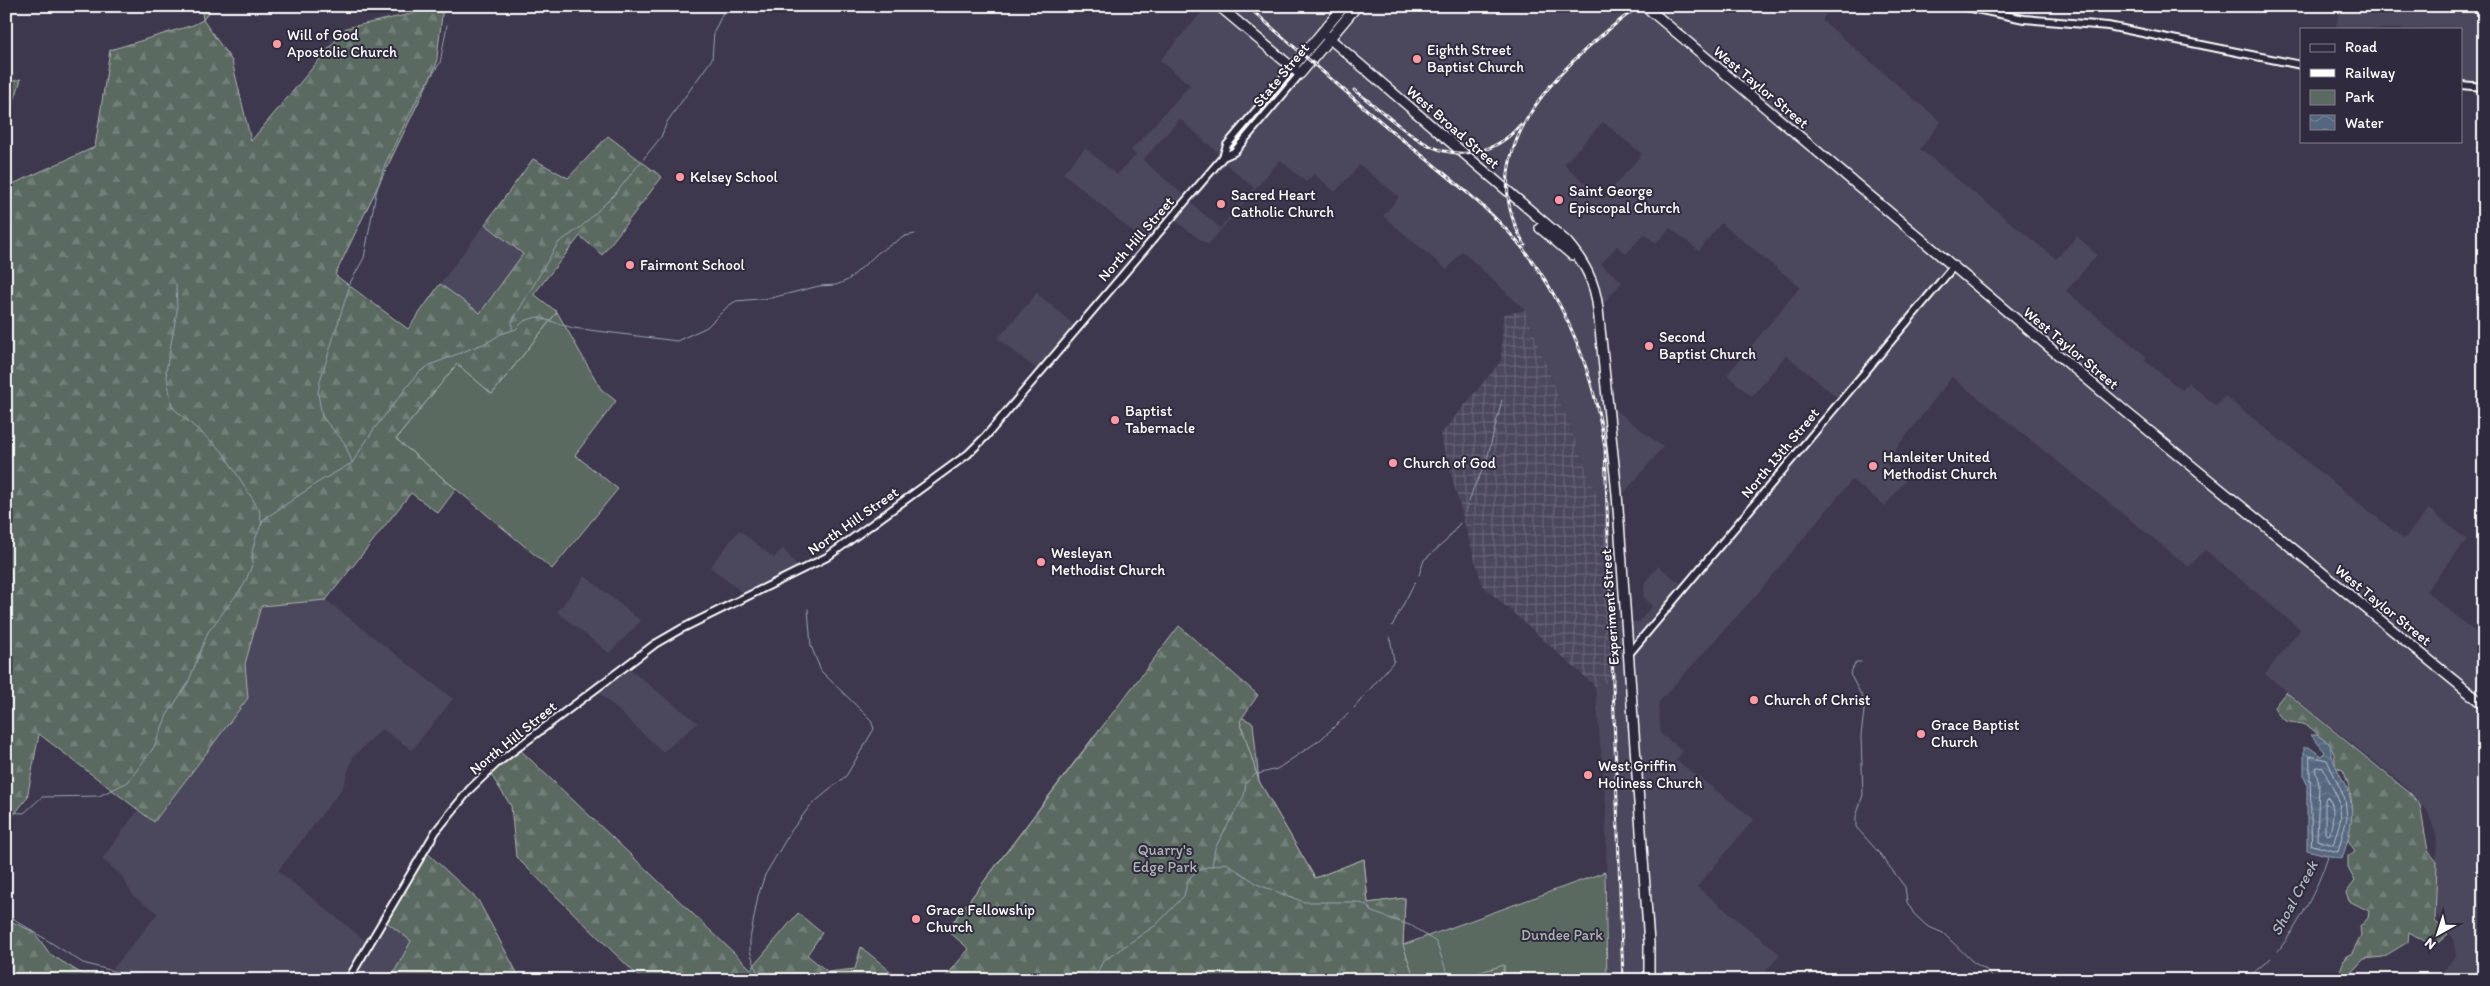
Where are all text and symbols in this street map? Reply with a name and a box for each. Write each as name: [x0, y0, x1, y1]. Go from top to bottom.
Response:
place label: Will of God Apostolic Church: [287, 26, 397, 61]
legend: [2300, 28, 2462, 142]
marker: Will of God Apostolic Church: [271, 38, 283, 50]
text: Road: [2345, 38, 2378, 56]
street label: State Street: [1249, 39, 1313, 111]
place label: Eighth Street Baptist Church: [1427, 41, 1524, 76]
street label: West Taylor Street: [1710, 42, 1813, 132]
marker: Eighth Street Baptist Church: [1411, 53, 1423, 65]
text: Railway: [2345, 64, 2395, 82]
street label: West Broad Street: [1403, 82, 1504, 173]
text: Park: [2345, 88, 2375, 106]
text: Water: [2345, 114, 2384, 132]
place label: Kelsey School: [690, 168, 779, 186]
marker: Kelsey School: [674, 171, 686, 183]
place label: Saint George Episcopal Church: [1569, 182, 1680, 217]
place label: Sacred Heart Catholic Church: [1231, 186, 1334, 221]
street label: North Hill Street: [1094, 193, 1178, 285]
marker: Saint George Episcopal Church: [1553, 194, 1565, 206]
marker: Sacred Heart Catholic Church: [1215, 198, 1227, 210]
place label: Fairmont School: [640, 256, 746, 274]
marker: Fairmont School: [624, 259, 636, 271]
street label: West Taylor Street: [2020, 303, 2123, 393]
place label: Second Baptist Church: [1659, 328, 1756, 363]
marker: Second Baptist Church: [1643, 340, 1655, 352]
place label: Baptist Tabernacle: [1125, 402, 1195, 437]
street label: North 13th Street: [1737, 404, 1823, 502]
marker: Baptist Tabernacle: [1109, 414, 1121, 426]
place label: Hanleiter United Methodist Church: [1883, 448, 1997, 483]
place label: Church of God: [1403, 454, 1496, 472]
marker: Church of God: [1387, 457, 1399, 469]
marker: Hanleiter United Methodist Church: [1867, 460, 1879, 472]
street label: North Hill Street: [804, 483, 902, 559]
place label: Wesleyan Methodist Church: [1051, 544, 1165, 579]
street label: Experiment Street: [1597, 548, 1623, 666]
marker: Wesleyan Methodist Church: [1035, 556, 1047, 568]
street label: West Taylor Street: [2331, 561, 2435, 650]
place label: Church of Christ: [1764, 691, 1871, 709]
marker: Church of Christ: [1748, 694, 1760, 706]
street label: North Hill Street: [466, 697, 560, 779]
place label: Grace Baptist Church: [1931, 716, 2020, 751]
marker: Grace Baptist Church: [1915, 728, 1927, 740]
place label: West Griffin Holiness Church: [1598, 757, 1703, 792]
marker: West Griffin Holiness Church: [1582, 769, 1594, 781]
park label: Quarry's Edge Park: [1133, 841, 1197, 876]
water label: Shoal Creek: [2266, 857, 2322, 939]
place label: Grace Fellowship Church: [926, 901, 1035, 936]
north arrow: [2412, 908, 2462, 958]
marker: Grace Fellowship Church: [910, 913, 922, 925]
park label: Dundee Park: [1521, 926, 1603, 944]
text: N: [2421, 934, 2439, 953]

